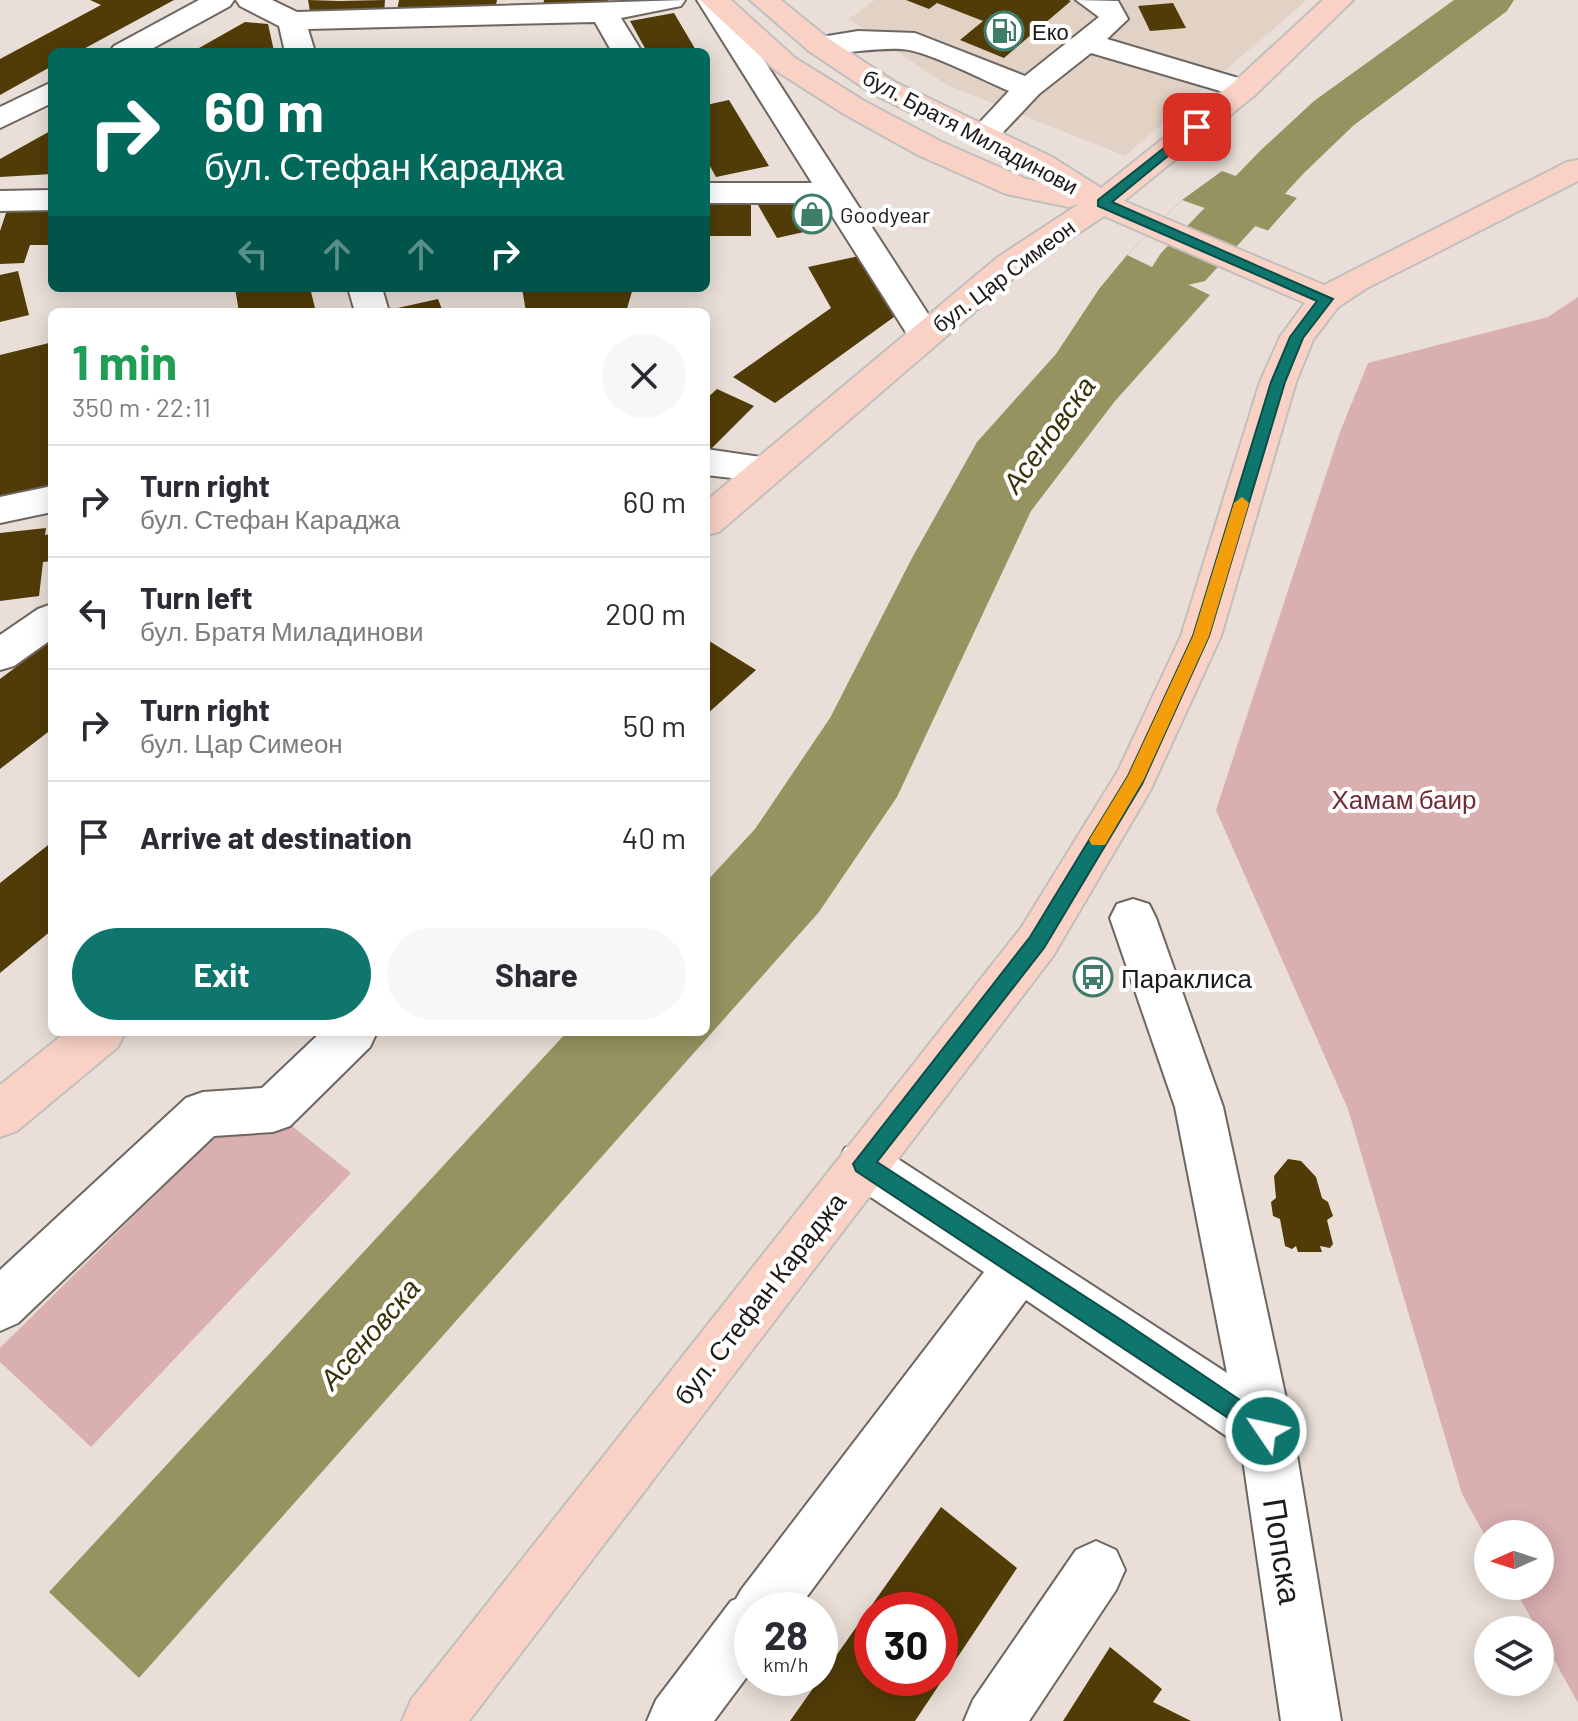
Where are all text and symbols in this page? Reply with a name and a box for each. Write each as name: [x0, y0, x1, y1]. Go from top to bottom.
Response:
fuel station icon: Еко: [983, 10, 1025, 52]
place label: Еко: [1032, 18, 1069, 44]
street label: бул. Братя Миладинови: [858, 63, 1083, 200]
text: 60 m: [204, 76, 324, 143]
icon: right: [72, 80, 176, 184]
pin: [1163, 93, 1231, 161]
icon: arrive: [1175, 105, 1219, 149]
text: бул. Стефан Караджа: [204, 144, 564, 187]
shop icon: Goodyear: [791, 193, 833, 235]
place label: Goodyear: [840, 201, 930, 227]
street label: бул. Цар Симеон: [927, 213, 1080, 338]
icon: left: [231, 232, 275, 276]
icon: ahead: [315, 232, 359, 276]
icon: ahead: [399, 232, 443, 276]
icon: right: [483, 232, 527, 276]
text: 1 min: [72, 332, 177, 390]
button: close: [602, 334, 686, 418]
water label: Асеновска: [993, 369, 1102, 501]
text: 350 m · 22:11: [72, 391, 211, 422]
text: Turn right: [140, 467, 270, 503]
icon: right: [72, 479, 116, 523]
text: 60 m: [623, 483, 686, 519]
text: бул. Стефан Караджа: [140, 503, 400, 534]
text: Turn left: [140, 579, 253, 615]
icon: left: [72, 591, 116, 635]
text: 200 m: [605, 595, 686, 631]
text: бул. Братя Миладинови: [140, 615, 424, 646]
text: Turn right: [140, 691, 270, 727]
icon: right: [72, 703, 116, 747]
text: 50 m: [623, 707, 686, 743]
text: бул. Цар Симеон: [140, 727, 343, 758]
park label: Хамам баир: [1332, 783, 1476, 814]
icon: arrive: [72, 815, 116, 859]
text: Arrive at destination: [140, 819, 412, 855]
text: 40 m: [622, 819, 686, 855]
button: Exit: [72, 928, 371, 1020]
button: Share: [387, 928, 686, 1020]
bus stop icon: Параклиса: [1072, 956, 1114, 998]
place label: Параклиса: [1121, 962, 1252, 993]
street label: бул. Стефан Караджа: [667, 1186, 852, 1410]
water label: Асеновска: [310, 1271, 426, 1397]
position arrow: [1224, 1389, 1308, 1473]
street label: Попска: [1257, 1495, 1311, 1607]
north arrow: [1474, 1520, 1554, 1600]
map controls: [1474, 1520, 1554, 1696]
speed limit sign: 30: [854, 1592, 958, 1696]
text: 28: [764, 1610, 808, 1658]
button: layers: [1474, 1616, 1554, 1696]
text: km/h: [763, 1652, 809, 1676]

